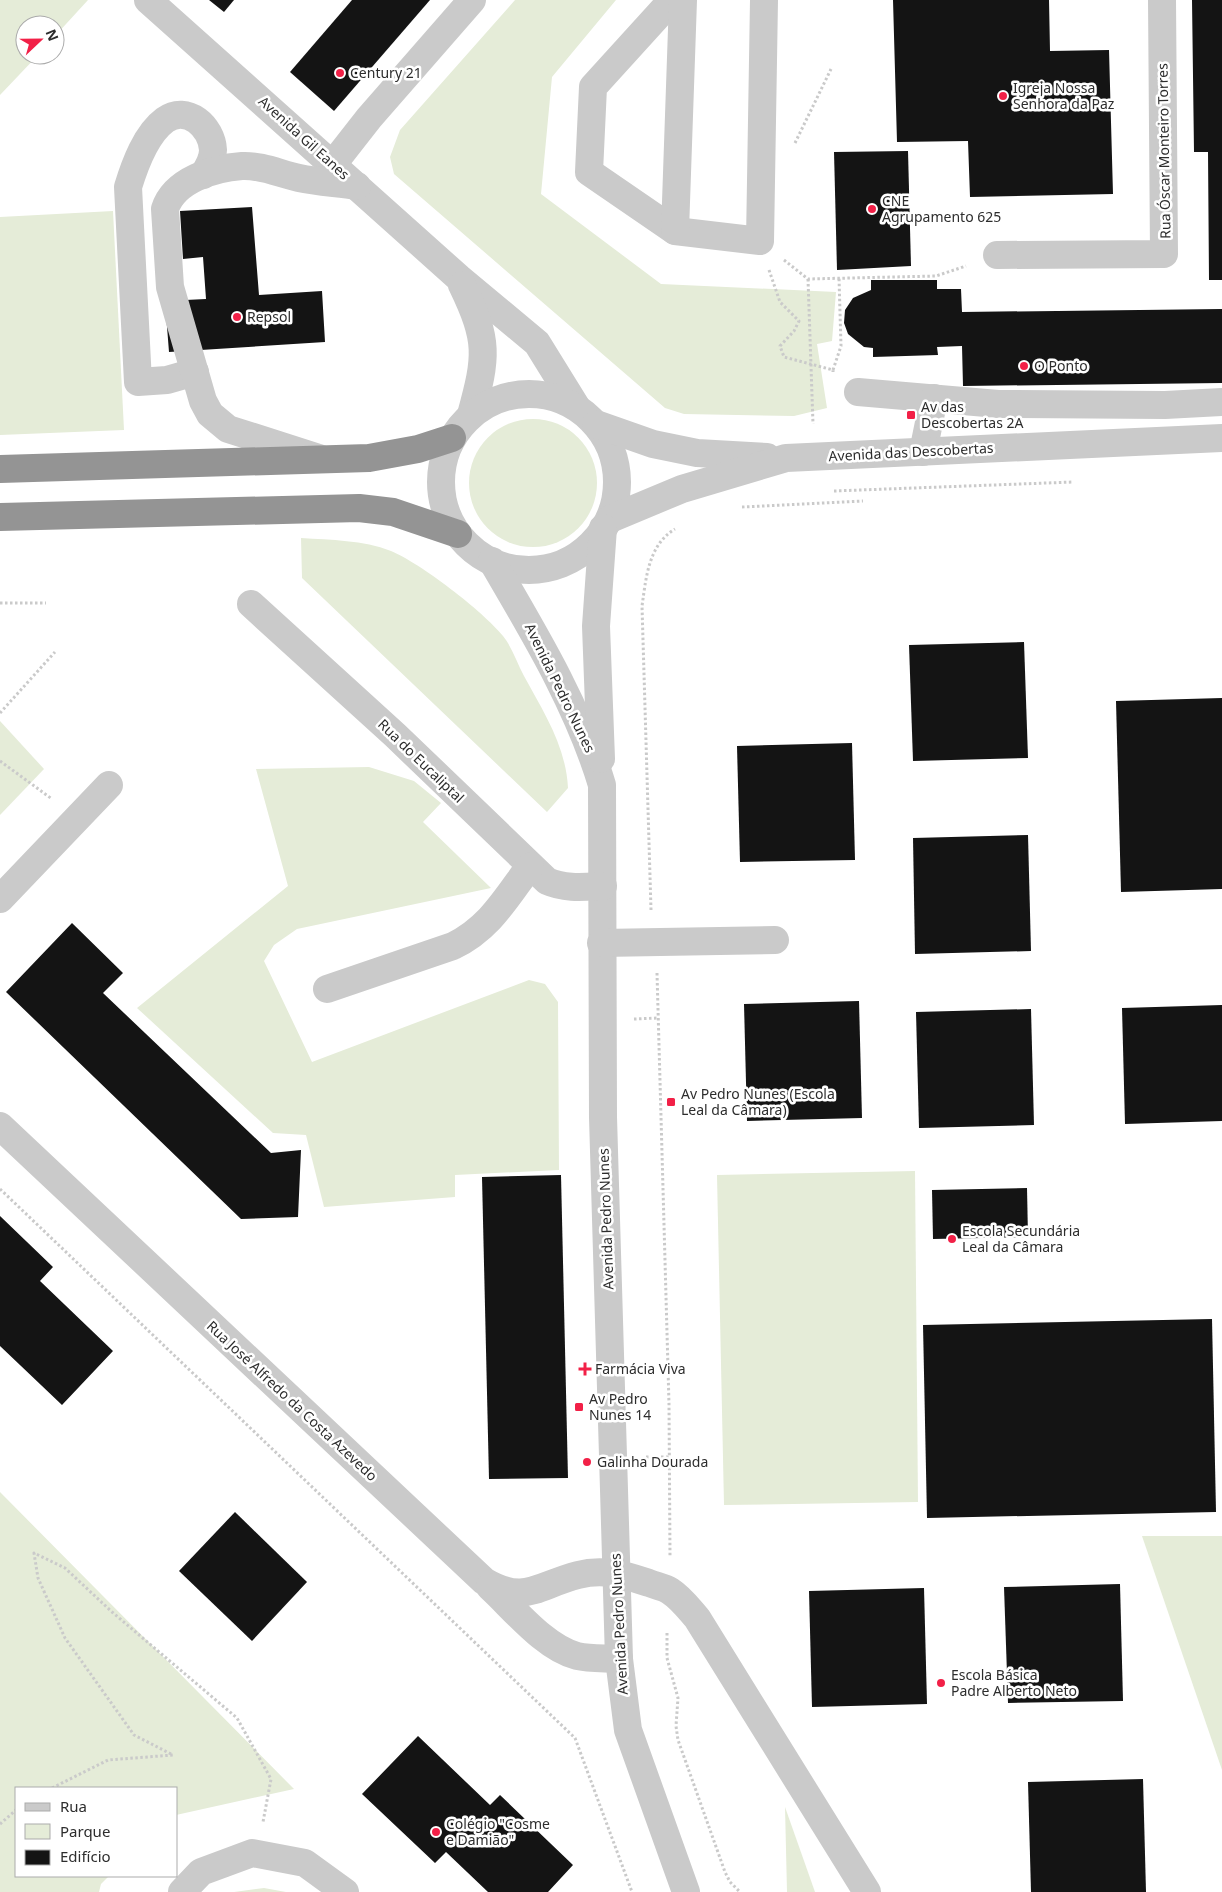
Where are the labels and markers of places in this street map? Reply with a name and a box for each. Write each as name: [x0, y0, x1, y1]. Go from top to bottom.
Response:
place label: Century 21: [350, 63, 422, 82]
marker: Century 21: [334, 67, 346, 79]
place label: Igreja Nossa Senhora da Paz: [1013, 78, 1115, 113]
marker: Igreja Nossa Senhora da Paz: [997, 90, 1009, 102]
place label: CNE Agrupamento 625: [882, 191, 1001, 226]
marker: CNE Agrupamento 625: [866, 203, 878, 215]
place label: Repsol: [247, 307, 291, 326]
marker: Repsol: [231, 311, 243, 323]
place label: O Ponto: [1034, 356, 1088, 375]
marker: O Ponto: [1018, 360, 1030, 372]
place label: Av das Descobertas 2A: [921, 397, 1024, 432]
marker: Av das Descobertas 2A: [905, 409, 917, 421]
place label: Av Pedro Nunes (Escola Leal da Câmara): [681, 1084, 835, 1119]
marker: Av Pedro Nunes (Escola Leal da Câmara): [665, 1096, 677, 1108]
place label: Escola Secundária Leal da Câmara: [962, 1221, 1080, 1256]
marker: Escola Secundária Leal da Câmara: [946, 1233, 958, 1245]
place label: Farmácia Viva: [595, 1359, 686, 1378]
marker: Farmácia Viva: [579, 1363, 591, 1375]
place label: Av Pedro Nunes 14: [589, 1389, 651, 1424]
marker: Av Pedro Nunes 14: [573, 1401, 585, 1413]
place label: Galinha Dourada: [597, 1452, 708, 1471]
marker: Galinha Dourada: [581, 1456, 593, 1468]
place label: Escola Básica Padre Alberto Neto: [951, 1665, 1077, 1700]
marker: Escola Básica Padre Alberto Neto: [935, 1677, 947, 1689]
place label: Colégio "Cosme e Damião": [446, 1814, 550, 1849]
marker: Colégio "Cosme e Damião": [430, 1826, 442, 1838]

